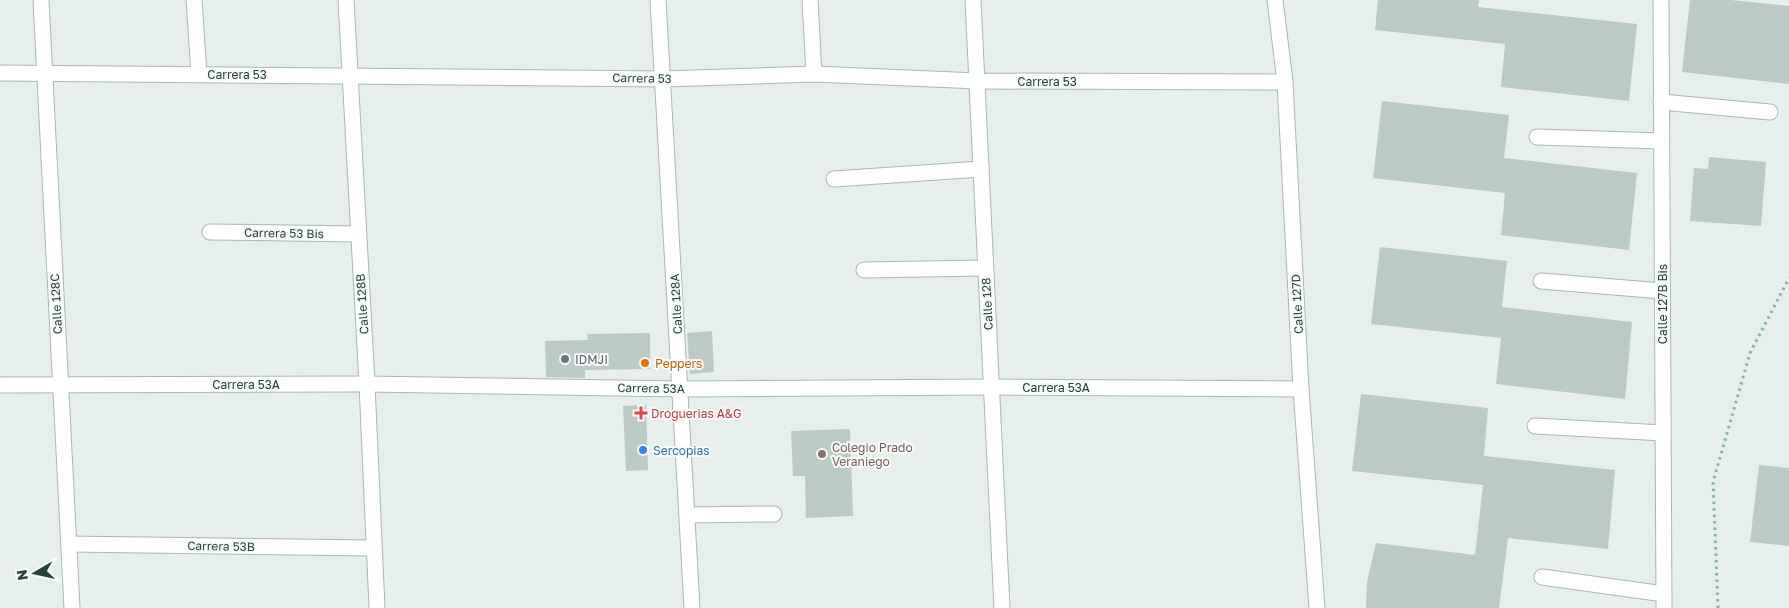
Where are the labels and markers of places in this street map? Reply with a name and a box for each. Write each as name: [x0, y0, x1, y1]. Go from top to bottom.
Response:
place label: IDMJI: [575, 352, 608, 367]
marker: IDMJI: [559, 353, 571, 365]
place label: Peppers: [655, 356, 702, 371]
marker: Peppers: [639, 357, 651, 369]
place label: Droguerias A&G: [651, 406, 741, 421]
marker: Droguerias A&G: [635, 407, 647, 419]
place label: Colegio Prado Veraniego: [832, 440, 913, 469]
place label: Sercopias: [653, 443, 710, 458]
marker: Sercopias: [637, 444, 649, 456]
marker: Colegio Prado Veraniego: [816, 448, 828, 460]

